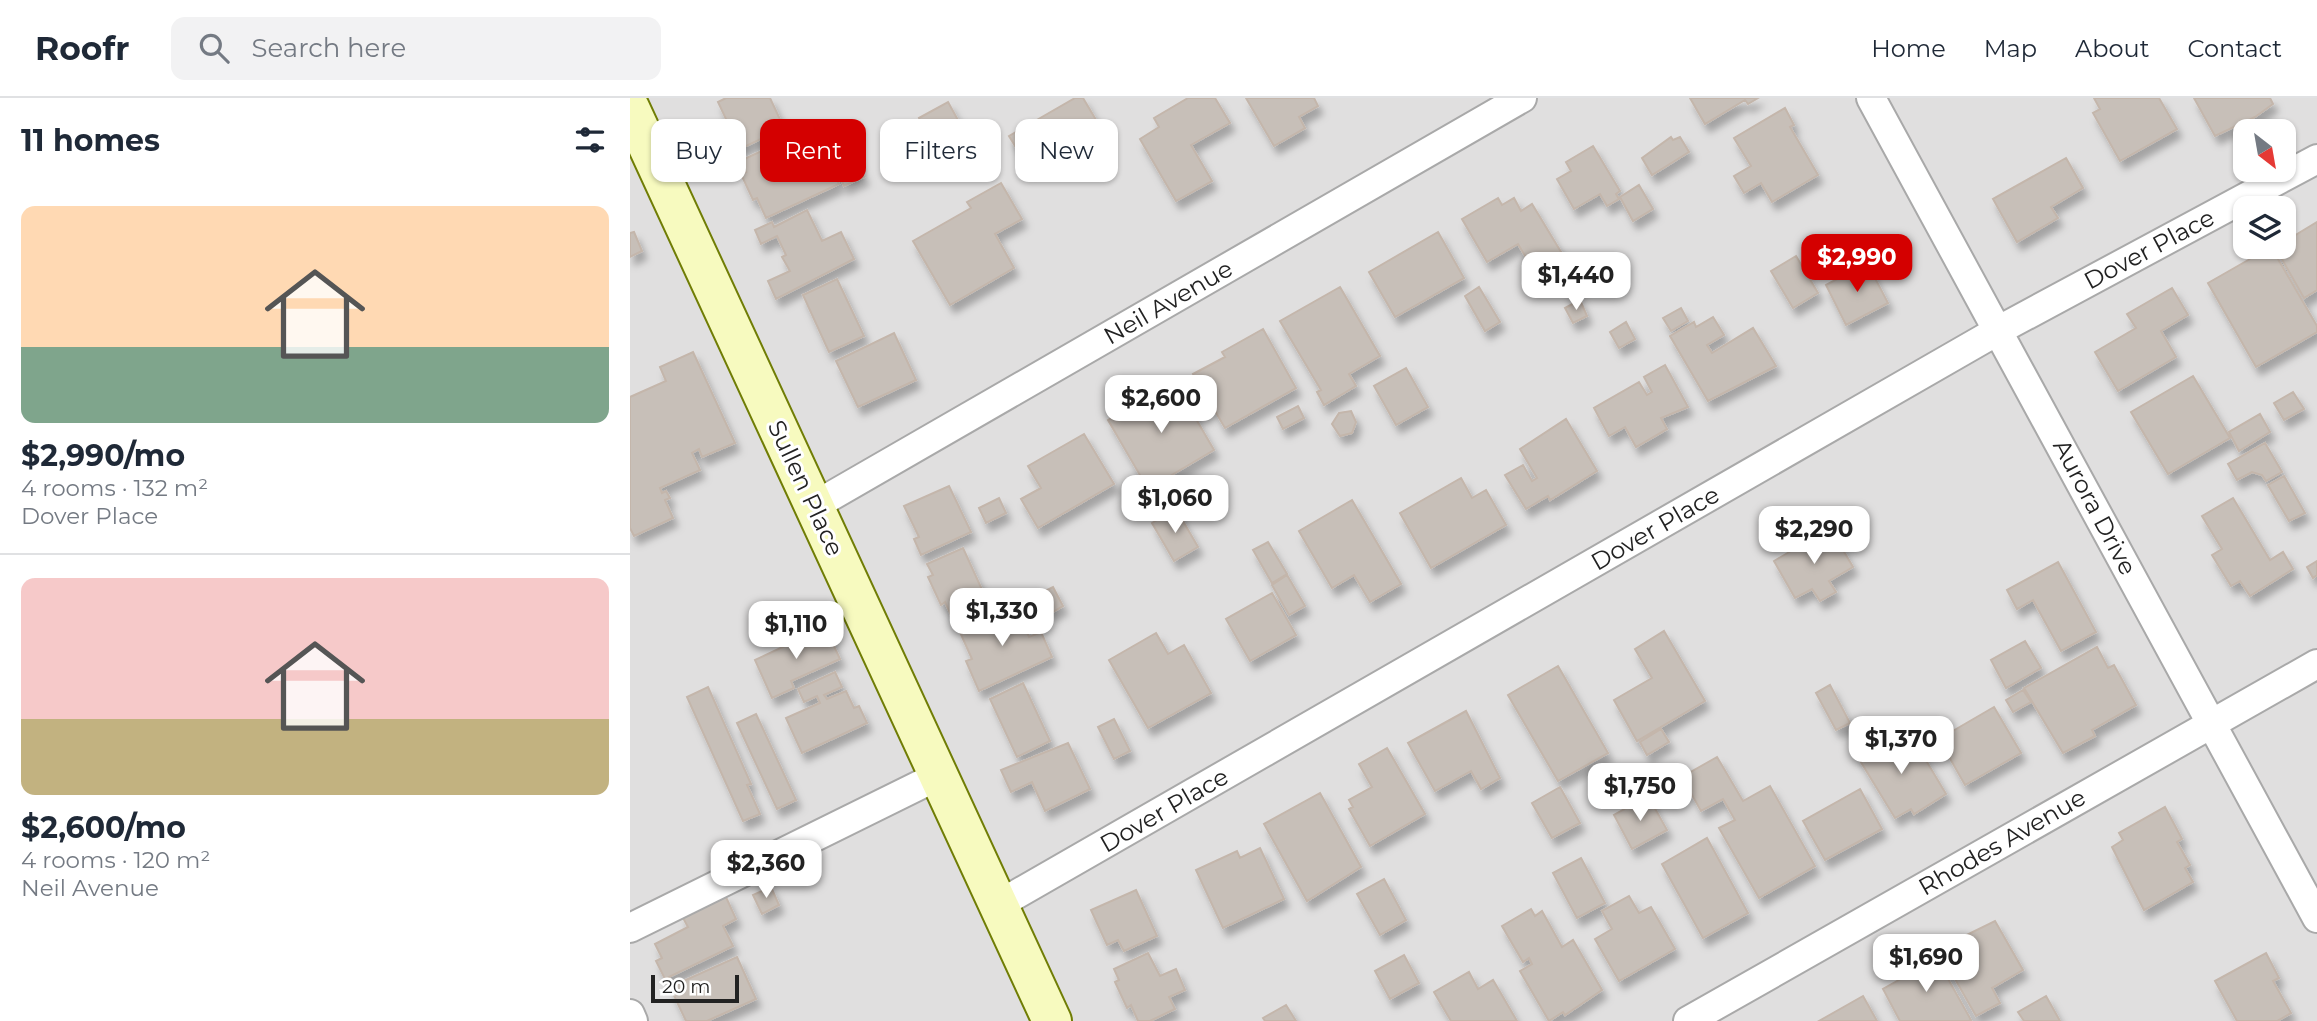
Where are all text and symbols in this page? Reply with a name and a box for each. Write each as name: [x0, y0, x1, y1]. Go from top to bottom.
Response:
search box: [171, 17, 661, 80]
text: Roofr: [35, 28, 129, 68]
icon: search: [195, 29, 233, 67]
text: Search here: [251, 32, 406, 64]
text: Home: [1871, 34, 1946, 63]
text: Map: [1984, 34, 2037, 63]
text: About: [2075, 34, 2149, 63]
text: Contact: [2187, 34, 2282, 63]
chip: Buy: [651, 119, 746, 182]
chip: Rent: [760, 119, 866, 182]
chip: Filters: [880, 119, 1001, 182]
chip: New: [1015, 119, 1118, 182]
north arrow: [2233, 119, 2296, 182]
map controls: [2233, 119, 2296, 259]
icon: filters: [571, 121, 609, 159]
text: 11 homes: [21, 122, 160, 159]
button: layers: [2233, 196, 2296, 259]
street label: Dover Place: [2079, 203, 2219, 295]
pin: $2,990: [1800, 234, 1914, 294]
text: $2,990: [1817, 243, 1897, 271]
icon: home: [252, 251, 378, 377]
pin: $1,440: [1519, 252, 1633, 312]
street label: Neil Avenue: [1098, 253, 1238, 351]
text: $1,440: [1538, 261, 1614, 289]
pin: $2,600: [1104, 376, 1218, 435]
text: $2,600: [1121, 384, 1201, 412]
street label: Sullen Place: [762, 416, 850, 560]
street label: Aurora Drive: [2047, 434, 2143, 580]
text: $2,990/mo: [21, 437, 185, 474]
text: 4 rooms · 132 m²: [21, 474, 208, 502]
pin: $1,060: [1118, 476, 1232, 535]
street label: Dover Place: [1586, 480, 1724, 576]
text: $1,060: [1137, 484, 1213, 512]
text: Dover Place: [21, 502, 158, 530]
pin: $2,290: [1757, 506, 1871, 566]
text: $2,290: [1775, 515, 1853, 543]
pin: $1,330: [945, 588, 1059, 648]
text: $1,330: [966, 597, 1038, 625]
pin: $1,110: [739, 602, 853, 661]
text: $1,110: [765, 610, 827, 638]
icon: home: [252, 623, 378, 749]
pin: $1,370: [1844, 716, 1958, 776]
text: $1,370: [1865, 725, 1937, 753]
street label: Dover Place: [1095, 762, 1233, 858]
pin: $1,750: [1583, 764, 1697, 823]
text: $1,750: [1604, 772, 1676, 800]
street label: Rhodes Avenue: [1913, 782, 2091, 902]
text: $2,600/mo: [21, 809, 186, 846]
pin: $2,360: [709, 840, 823, 900]
text: 4 rooms · 120 m²: [21, 846, 210, 874]
text: $2,360: [727, 849, 805, 877]
text: Neil Avenue: [21, 874, 159, 902]
pin: $1,690: [1869, 934, 1983, 994]
text: $1,690: [1889, 943, 1963, 971]
scale bar: [651, 972, 738, 1004]
text: 20 m: [662, 975, 710, 998]

